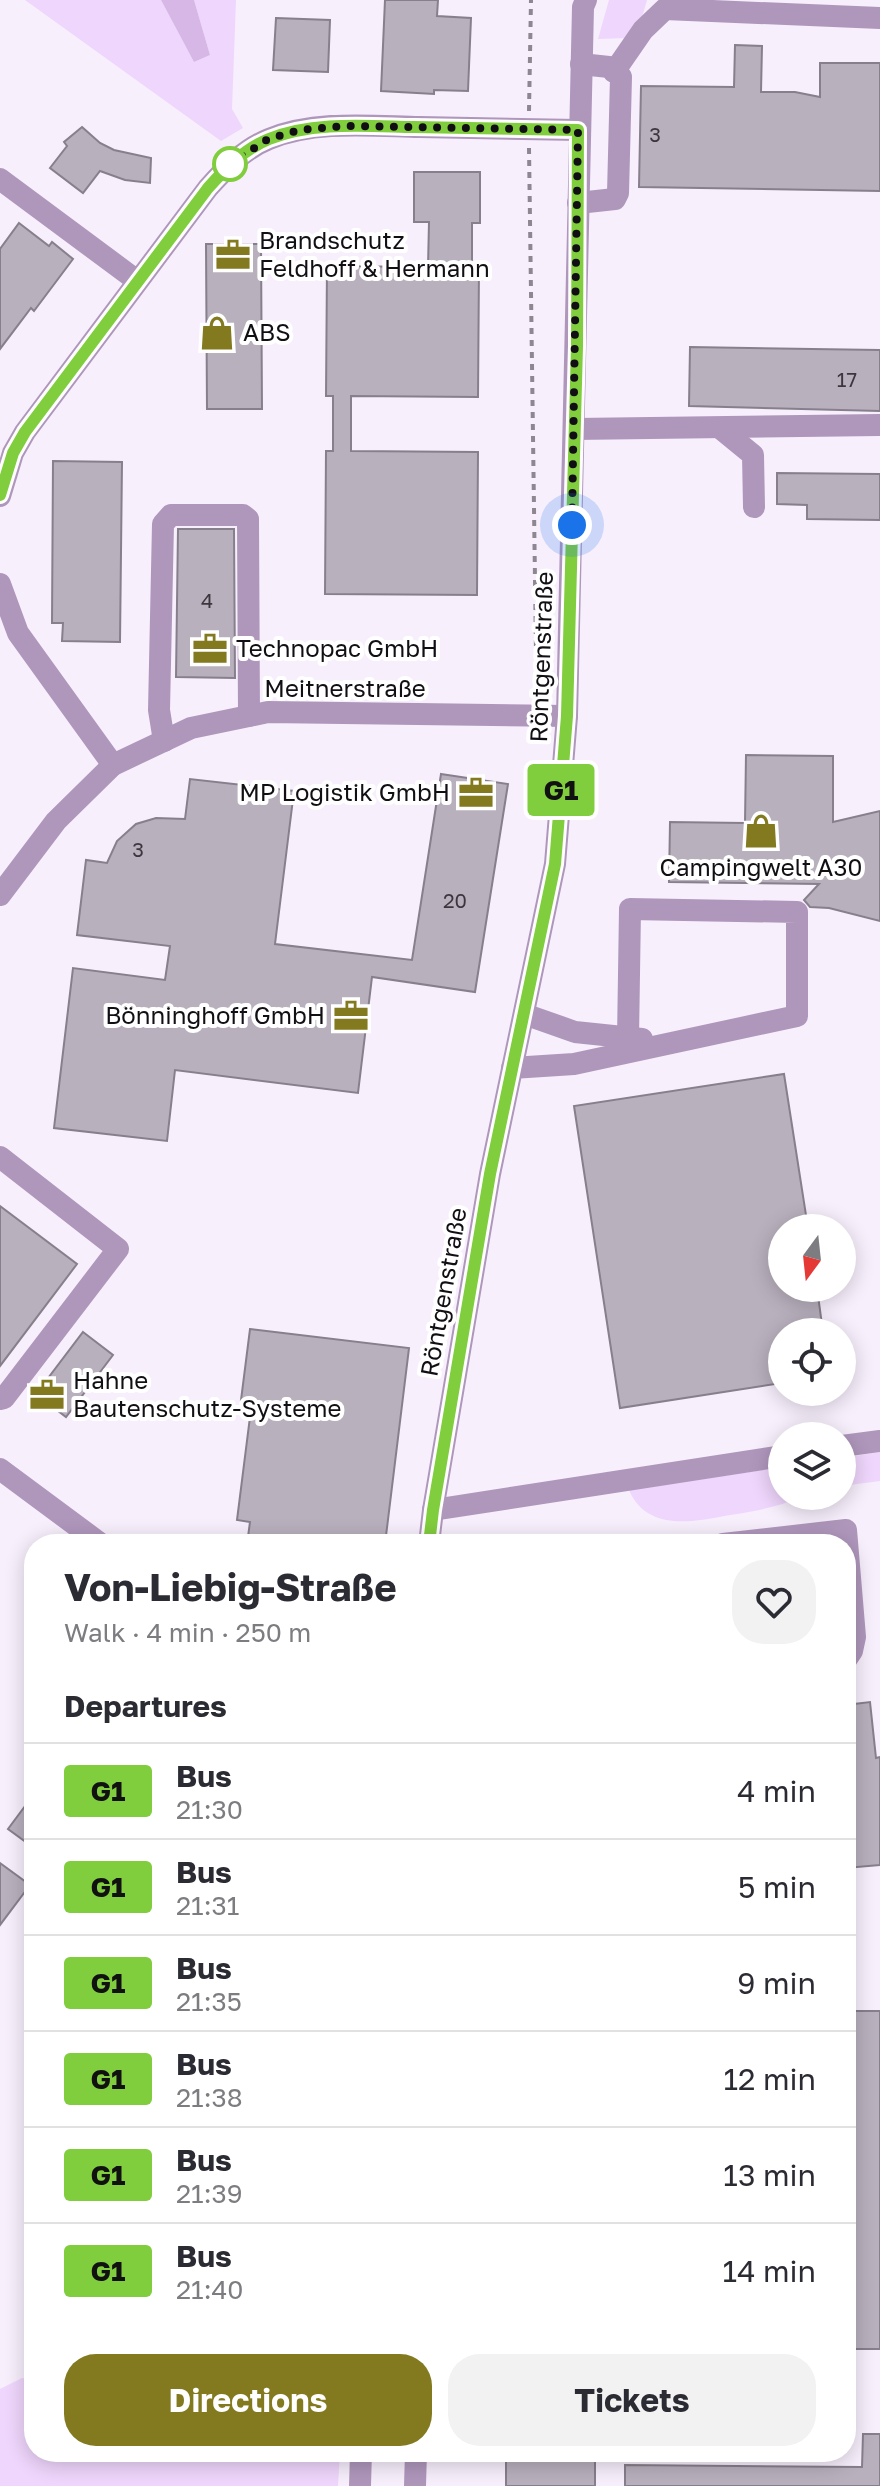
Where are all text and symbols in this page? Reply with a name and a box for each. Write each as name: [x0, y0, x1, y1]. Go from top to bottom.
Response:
house number: 3: [649, 122, 661, 146]
unlabelled marker: [213, 147, 247, 181]
place label: Brandschutz Feldhoff & Hermann: [259, 225, 490, 282]
office icon: Brandschutz Feldhoff & Hermann: [214, 236, 252, 274]
shop icon: ABS: [198, 314, 236, 352]
place label: ABS: [243, 317, 291, 346]
house number: 17: [837, 367, 857, 391]
your location: [552, 505, 592, 545]
street label: Röntgenstraße: [523, 571, 558, 743]
house number: 4: [201, 588, 213, 612]
office icon: Technopac GmbH: [191, 630, 229, 668]
place label: Technopac GmbH: [236, 633, 438, 662]
street label: Meitnerstraße: [264, 673, 426, 702]
line badge: G1: [525, 764, 597, 816]
text: G1: [543, 773, 579, 806]
office icon: MP Logistik GmbH: [457, 774, 495, 812]
place label: MP Logistik GmbH: [239, 777, 450, 806]
shop icon: Campingwelt A30: [742, 812, 780, 850]
house number: 3: [132, 837, 144, 861]
place label: Campingwelt A30: [660, 852, 862, 881]
house number: 20: [443, 888, 467, 912]
office icon: Bönninghoff GmbH: [332, 997, 370, 1035]
place label: Bönninghoff GmbH: [105, 1000, 325, 1029]
street label: Röntgenstraße: [413, 1205, 472, 1378]
north arrow: [768, 1214, 856, 1302]
map controls: [768, 1214, 856, 1510]
button: locate: [768, 1318, 856, 1406]
place label: Hahne Bautenschutz-Systeme: [73, 1365, 341, 1422]
office icon: Hahne Bautenschutz-Systeme: [28, 1376, 66, 1414]
button: layers: [768, 1422, 856, 1510]
button: heart: [732, 1560, 816, 1644]
text: Von-Liebig-Straße: [64, 1564, 397, 1609]
text: Walk · 4 min · 250 m: [64, 1617, 311, 1648]
text: Departures: [64, 1688, 227, 1724]
text: Bus: [176, 1758, 232, 1794]
text: 4 min: [737, 1773, 816, 1809]
text: G1: [90, 1774, 126, 1807]
text: 21:30: [176, 1794, 243, 1825]
text: Bus: [176, 1854, 232, 1890]
text: 5 min: [738, 1869, 816, 1905]
text: G1: [90, 1870, 126, 1903]
text: 21:31: [176, 1890, 239, 1921]
text: Bus: [176, 1950, 232, 1986]
text: 9 min: [737, 1965, 816, 2001]
text: G1: [90, 1966, 126, 1999]
text: 21:35: [176, 1986, 242, 2017]
text: Bus: [176, 2046, 232, 2082]
text: 12 min: [724, 2061, 816, 2097]
text: G1: [90, 2062, 126, 2095]
text: 21:38: [176, 2082, 243, 2113]
text: Bus: [176, 2142, 232, 2178]
text: 13 min: [723, 2157, 816, 2193]
text: G1: [90, 2158, 126, 2191]
text: 21:39: [176, 2178, 242, 2209]
text: Bus: [176, 2238, 232, 2274]
text: 14 min: [723, 2253, 816, 2289]
text: G1: [90, 2254, 126, 2287]
text: 21:40: [176, 2274, 243, 2305]
button: Directions: [64, 2354, 432, 2446]
button: Tickets: [448, 2354, 816, 2446]

